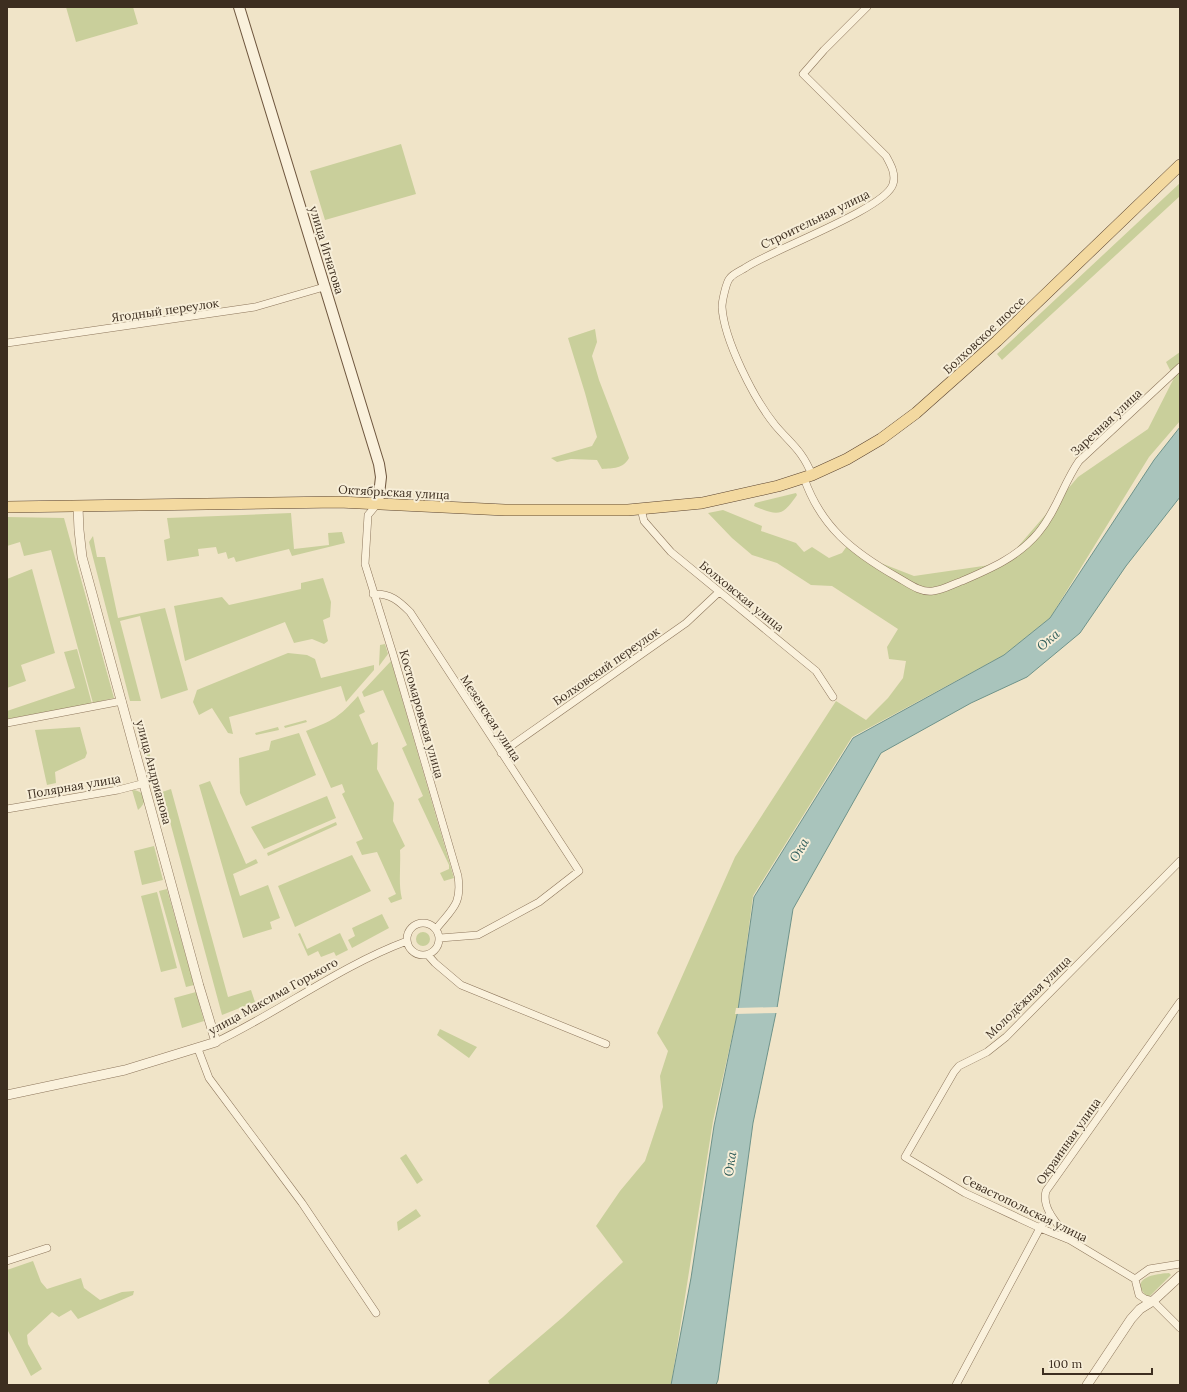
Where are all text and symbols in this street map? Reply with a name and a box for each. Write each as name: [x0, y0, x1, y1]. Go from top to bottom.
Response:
street label: Строительная улица: [758, 186, 872, 252]
street label: улица Игнатова: [306, 204, 348, 296]
street label: Болховское шоссе: [940, 293, 1029, 377]
street label: Ягодный переулок: [110, 295, 220, 325]
street label: Заречная улица: [1067, 385, 1145, 459]
street label: Октябрьская улица: [338, 482, 450, 502]
street label: Болховская улица: [697, 557, 787, 635]
street label: Болховский переулок: [550, 623, 663, 708]
water label: Ока: [1033, 625, 1064, 654]
street label: Костомаровская улица: [396, 648, 448, 780]
street label: Мезенская улица: [457, 672, 525, 764]
street label: улица Андрианова: [133, 718, 175, 826]
street label: Полярная улица: [26, 770, 122, 802]
water label: Ока: [785, 834, 813, 865]
street label: Молодёжная улица: [982, 952, 1074, 1042]
street label: улица Максима Горького: [206, 954, 340, 1038]
street label: Окраинная улица: [1033, 1095, 1103, 1187]
water label: Ока: [720, 1150, 740, 1178]
street label: Севастопольская улица: [960, 1171, 1090, 1245]
scale bar: [1043, 1350, 1152, 1376]
text: 100 m: [1049, 1356, 1082, 1371]

